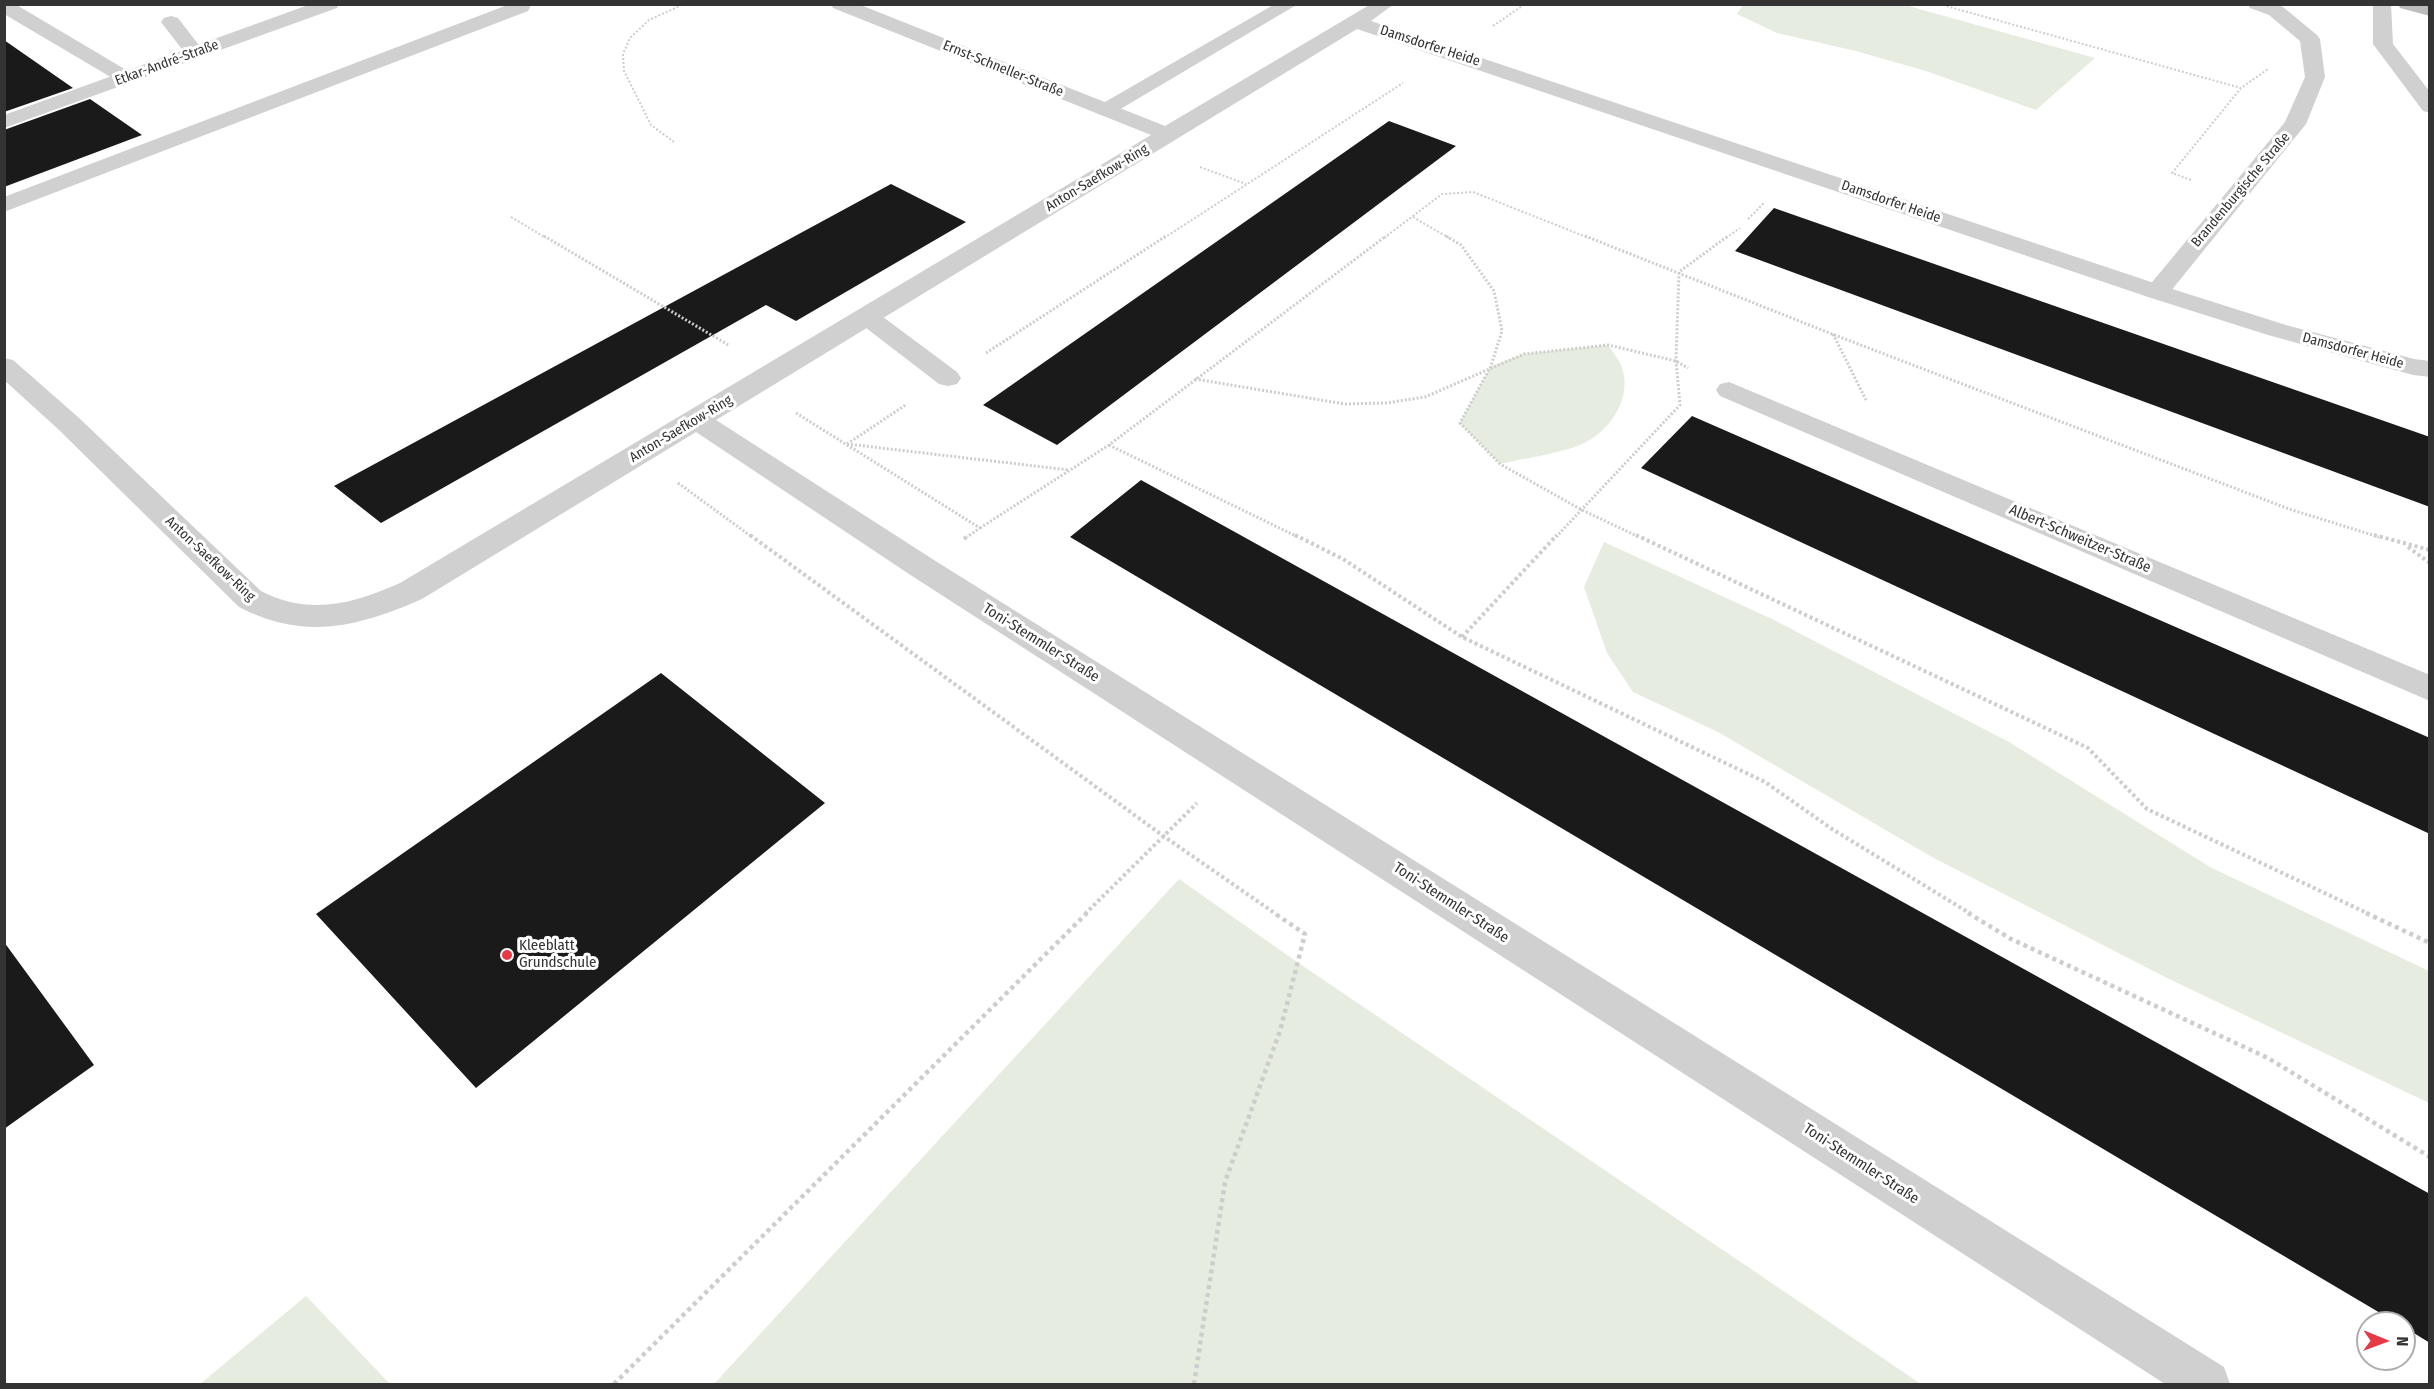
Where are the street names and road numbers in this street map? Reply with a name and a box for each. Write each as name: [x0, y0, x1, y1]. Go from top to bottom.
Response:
street label: Damsdorfer Heide: [1378, 22, 1482, 70]
street label: Etkar-André-Straße: [113, 36, 221, 90]
street label: Ernst-Schneller-Straße: [940, 37, 1066, 101]
street label: Brandenburgische Straße: [2188, 129, 2294, 251]
street label: Anton-Saefkow-Ring: [1043, 141, 1151, 215]
street label: Damsdorfer Heide: [1839, 177, 1943, 227]
street label: Damsdorfer Heide: [2301, 329, 2405, 373]
street label: Anton-Saefkow-Ring: [627, 392, 735, 466]
street label: Albert-Schweitzer-Straße: [2006, 501, 2154, 577]
street label: Anton-Saefkow-Ring: [162, 513, 258, 605]
street label: Toni-Stemmler-Straße: [979, 600, 1103, 686]
street label: Toni-Stemmler-Straße: [1390, 859, 1512, 947]
street label: Toni-Stemmler-Straße: [1800, 1120, 1922, 1208]

